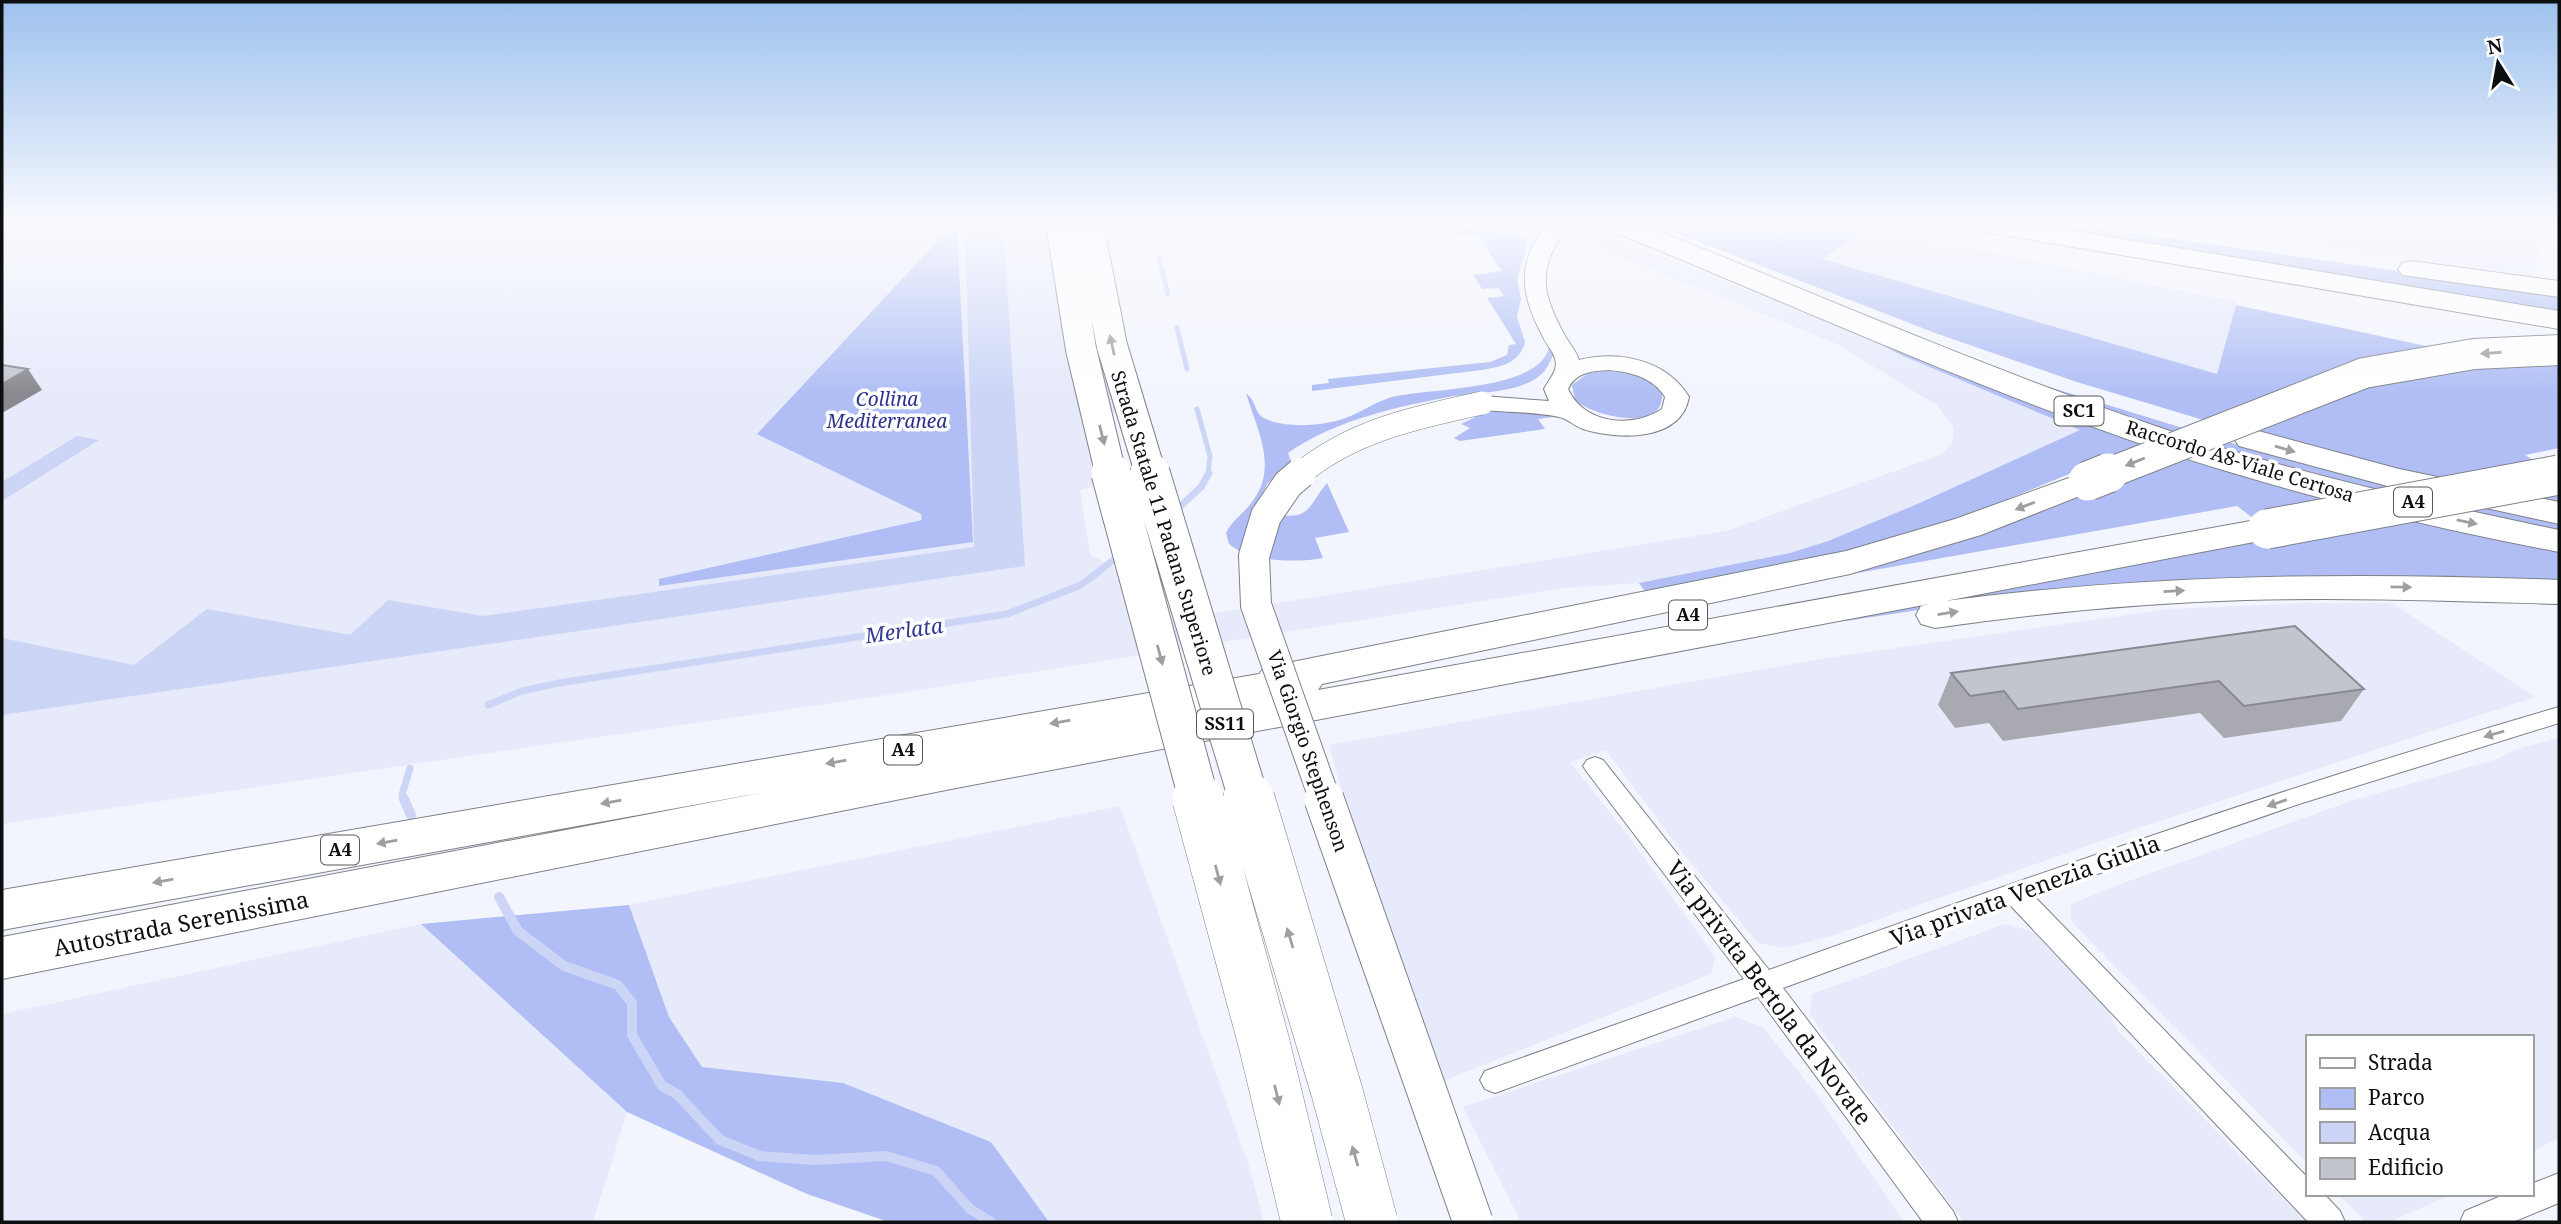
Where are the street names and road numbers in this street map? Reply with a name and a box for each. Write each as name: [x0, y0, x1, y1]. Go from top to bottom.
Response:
street label: Strada Statale 11 Padana Superiore: [1105, 367, 1223, 679]
road number: SC1: [2054, 396, 2104, 426]
street label: Raccordo A8-Viale Certosa: [2123, 414, 2357, 508]
road number: A4: [2394, 488, 2432, 516]
road number: A4: [1669, 600, 1707, 630]
street label: Via Giorgio Stephenson: [1261, 647, 1355, 855]
road number: SS11: [1197, 710, 1253, 738]
road number: A4: [884, 736, 922, 764]
street label: Via privata Venezia Giulia: [1885, 826, 2164, 954]
road number: A4: [321, 836, 359, 864]
street label: Via privata Bertola da Novate: [1660, 854, 1880, 1131]
street label: Autostrada Serenissima: [50, 883, 311, 963]

